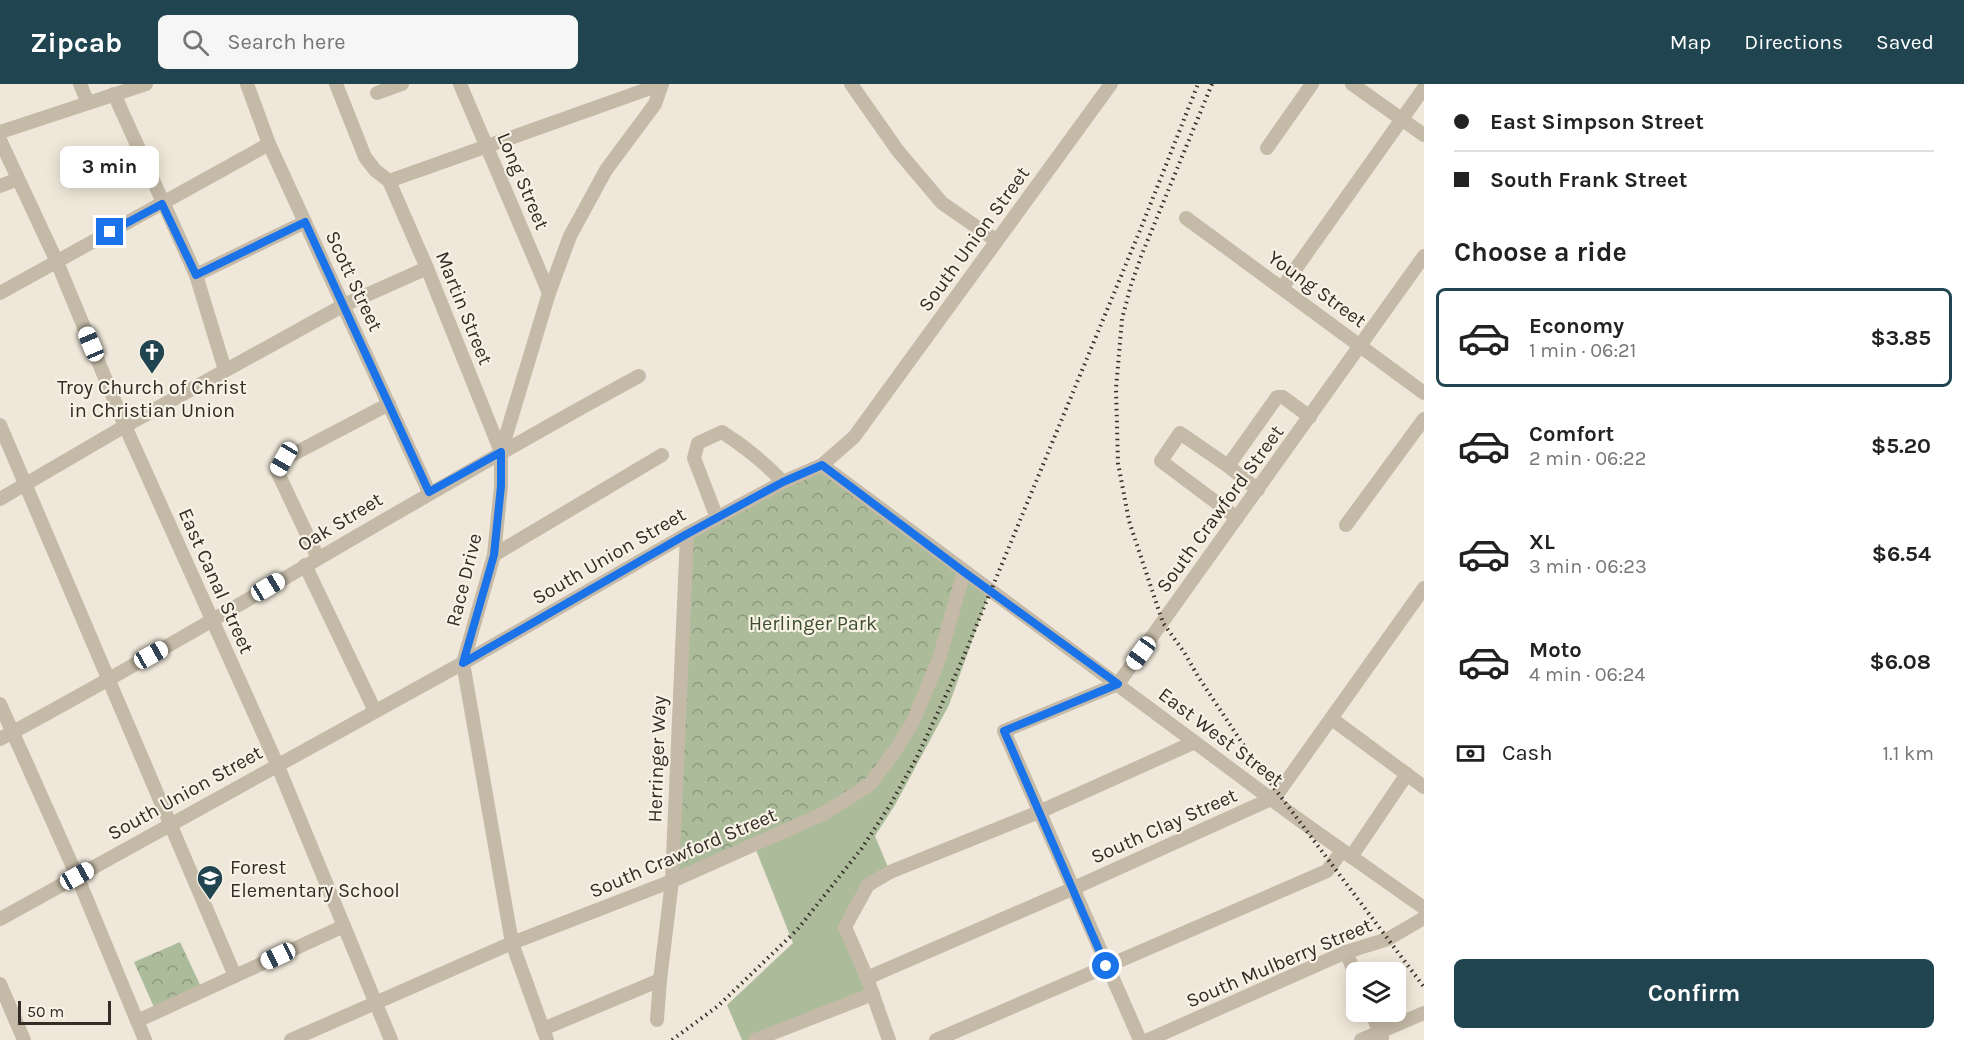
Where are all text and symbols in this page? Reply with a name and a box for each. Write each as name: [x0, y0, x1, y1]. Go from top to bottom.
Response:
search box: [158, 15, 578, 69]
text: Zipcab: [30, 26, 122, 59]
icon: search: [179, 26, 212, 59]
text: Search here: [227, 29, 346, 55]
text: Map: [1670, 30, 1711, 54]
text: Directions: [1744, 30, 1843, 54]
text: Saved: [1876, 30, 1934, 54]
text: East Simpson Street: [1490, 109, 1704, 135]
street label: Long Street: [492, 129, 554, 233]
callout: 3 min: [60, 145, 160, 187]
text: 3 min: [82, 155, 137, 178]
street label: South Union Street: [914, 162, 1034, 316]
text: South Frank Street: [1490, 167, 1687, 193]
route end: [96, 218, 123, 245]
street label: Scott Street: [321, 227, 387, 335]
text: Choose a ride: [1454, 236, 1627, 268]
street label: Young Street: [1263, 246, 1371, 333]
street label: Martin Street: [431, 248, 497, 369]
icon: car: [1457, 311, 1511, 365]
text: Economy: [1529, 313, 1624, 339]
car: [76, 324, 106, 364]
text: $3.85: [1870, 325, 1931, 351]
church icon: Troy Church of Christ in Christian Union: [137, 337, 167, 375]
text: 1 min · 06:21: [1529, 339, 1636, 362]
place label: Troy Church of Christ in Christian Union: [57, 376, 247, 422]
icon: car: [1457, 419, 1511, 473]
street label: South Crawford Street: [1152, 421, 1289, 597]
text: Comfort: [1529, 421, 1614, 447]
text: $5.20: [1871, 433, 1931, 459]
car: [267, 439, 301, 479]
text: 2 min · 06:22: [1529, 447, 1646, 470]
street label: Oak Street: [293, 487, 387, 556]
street label: South Union Street: [528, 503, 690, 609]
street label: East Canal Street: [174, 505, 259, 658]
icon: car: [1457, 527, 1511, 581]
text: XL: [1529, 529, 1555, 555]
street label: Race Drive: [441, 531, 487, 629]
text: $6.54: [1872, 541, 1931, 567]
text: 3 min · 06:23: [1529, 555, 1647, 578]
car: [248, 570, 288, 604]
park label: Herlinger Park: [749, 612, 877, 635]
car: [1123, 633, 1159, 673]
icon: car: [1457, 635, 1511, 689]
text: Moto: [1529, 637, 1582, 663]
car: [131, 638, 171, 672]
text: $6.08: [1870, 649, 1931, 675]
text: 4 min · 06:24: [1529, 663, 1645, 686]
street label: East West Street: [1154, 683, 1288, 792]
street label: Herringer Way: [643, 695, 671, 823]
icon: cash: [1454, 737, 1487, 770]
text: Cash: [1502, 740, 1552, 766]
street label: South Union Street: [104, 741, 267, 845]
text: 1.1 km: [1882, 742, 1934, 765]
street label: South Clay Street: [1087, 783, 1241, 868]
street label: South Crawford Street: [586, 803, 780, 903]
place label: Forest Elementary School: [230, 856, 400, 902]
car: [57, 859, 97, 893]
school or university icon: Forest Elementary School: [195, 863, 225, 901]
street label: South Mulberry Street: [1183, 913, 1376, 1013]
car: [258, 940, 298, 972]
route start: [1092, 952, 1119, 979]
button: Confirm: [1454, 959, 1934, 1028]
map controls: [1346, 962, 1406, 1022]
button: layers: [1346, 962, 1406, 1022]
scale bar: [18, 998, 111, 1026]
text: 50 m: [27, 1002, 64, 1021]

